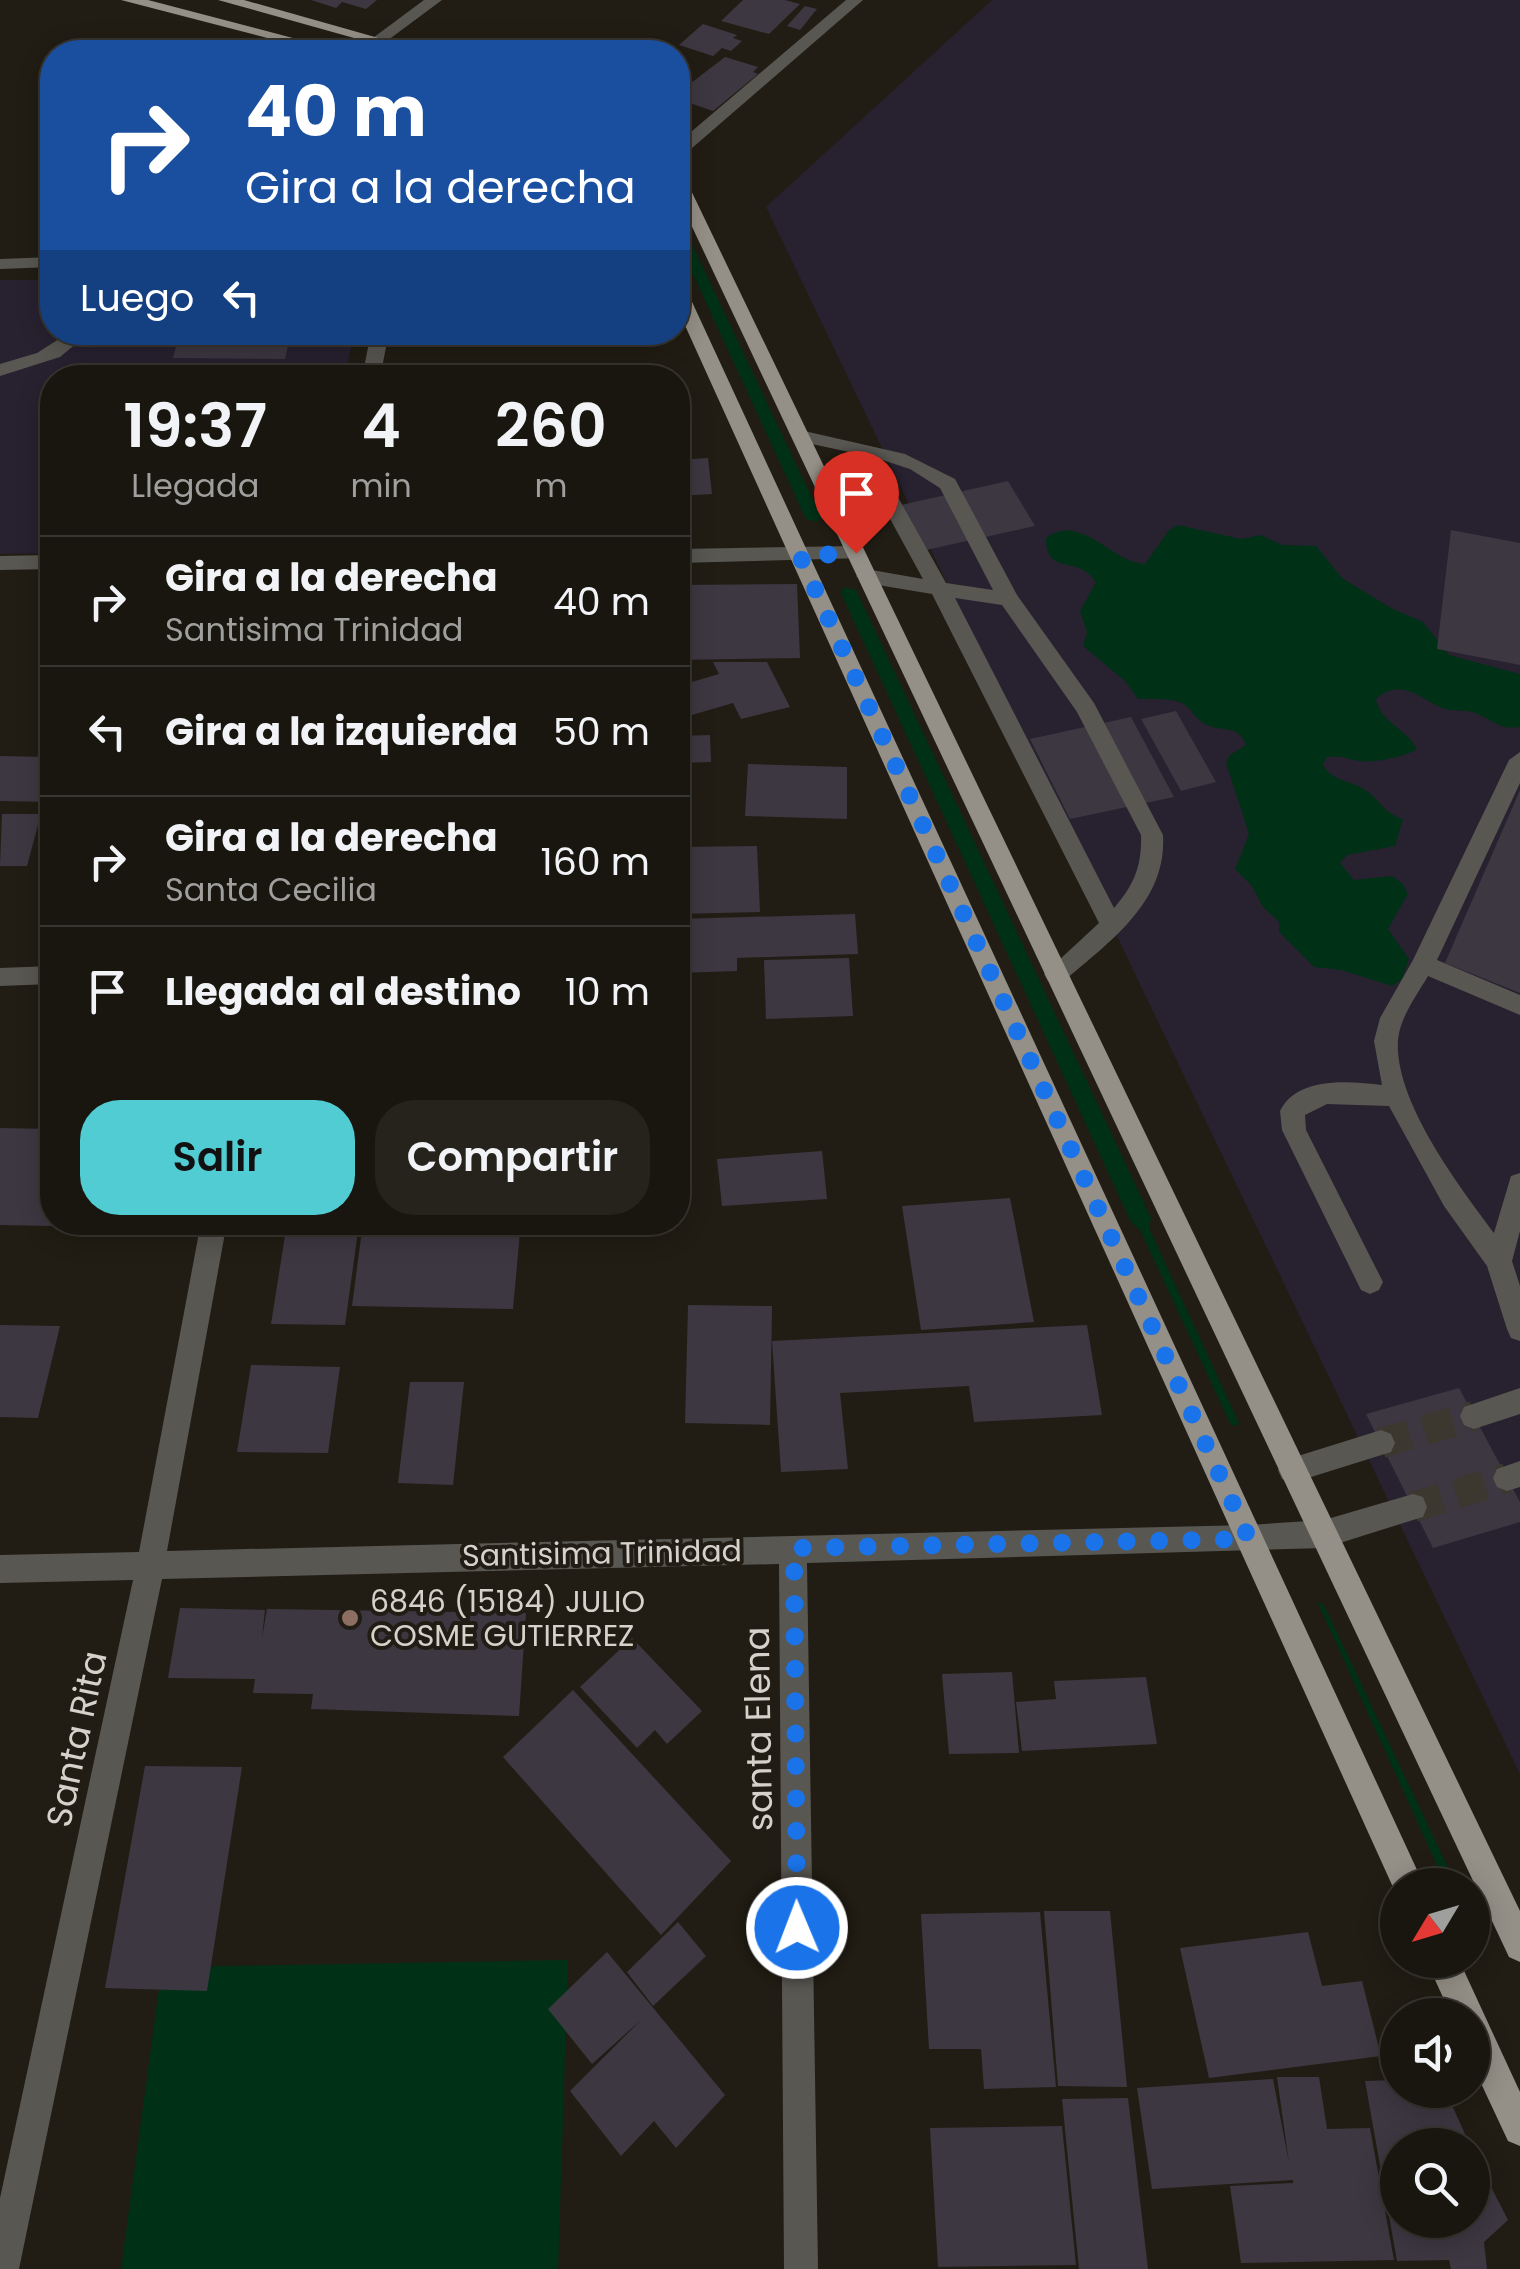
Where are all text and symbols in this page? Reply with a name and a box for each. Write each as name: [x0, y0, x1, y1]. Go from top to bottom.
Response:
text: 40 m: [245, 62, 427, 161]
icon: right: [80, 80, 210, 210]
text: Gira a la derecha: [245, 156, 636, 219]
icon: left: [214, 270, 269, 325]
text: Luego: [80, 271, 194, 324]
text: 19:37: [123, 384, 267, 468]
text: 4: [361, 384, 401, 468]
text: 260: [495, 384, 607, 468]
pin: [814, 451, 899, 554]
text: Llegada: [131, 463, 259, 508]
text: min: [350, 463, 412, 508]
text: m: [534, 463, 567, 508]
icon: arrive: [829, 466, 884, 521]
text: Gira a la derecha: [165, 551, 498, 604]
icon: right: [80, 574, 135, 629]
text: 40 m: [553, 575, 650, 628]
text: Santisima Trinidad: [165, 607, 464, 652]
icon: left: [80, 704, 135, 759]
text: Gira a la izquierda: [165, 705, 518, 758]
text: 50 m: [553, 705, 650, 758]
text: Gira a la derecha: [165, 811, 498, 864]
icon: right: [80, 834, 135, 889]
text: 160 m: [541, 835, 650, 888]
text: Santa Cecilia: [165, 867, 377, 912]
icon: arrive: [80, 964, 135, 1019]
text: Llegada al destino: [165, 965, 521, 1018]
text: 10 m: [565, 965, 650, 1018]
button: Salir: [80, 1100, 355, 1215]
button: Compartir: [375, 1100, 650, 1215]
street label: Santisima Trinidad: [462, 1529, 742, 1577]
place label: 6846 (15184) JULIO COSME GUTIERREZ: [370, 1580, 645, 1657]
marker: 6846 (15184) JULIO COSME GUTIERREZ: [339, 1607, 361, 1629]
street label: santa Elena: [732, 1626, 784, 1832]
street label: Santa Rita: [33, 1647, 119, 1831]
north arrow: [1380, 1868, 1490, 1978]
map controls: [1380, 1868, 1490, 2238]
position arrow: [745, 1876, 849, 1980]
button: sound: [1380, 1998, 1490, 2108]
button: search: [1380, 2128, 1490, 2238]

